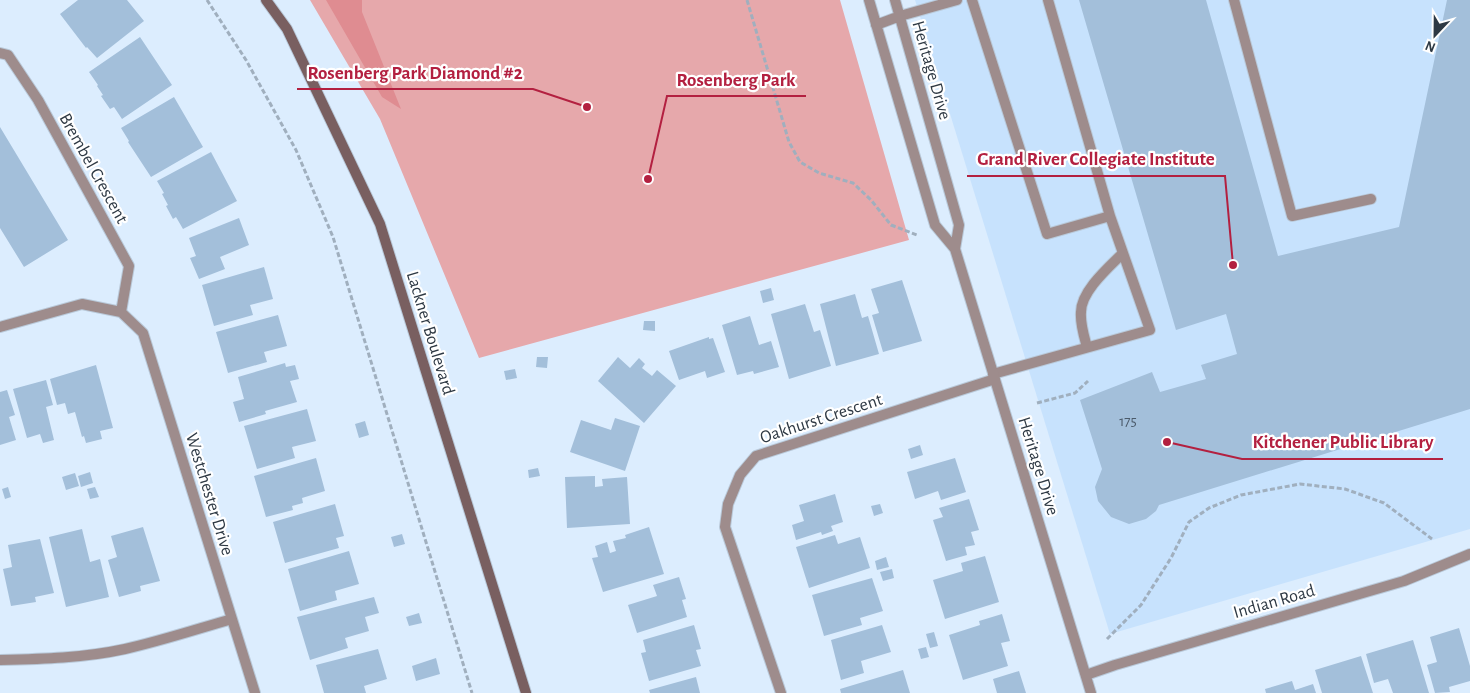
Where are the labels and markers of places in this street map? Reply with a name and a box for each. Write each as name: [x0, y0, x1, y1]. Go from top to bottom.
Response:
callout: Rosenberg Park Diamond #2: [297, 55, 533, 89]
callout: Rosenberg Park: [667, 62, 806, 96]
callout: Grand River Collegiate Institute: [967, 142, 1225, 176]
callout: Kitchener Public Library: [1242, 425, 1443, 459]

